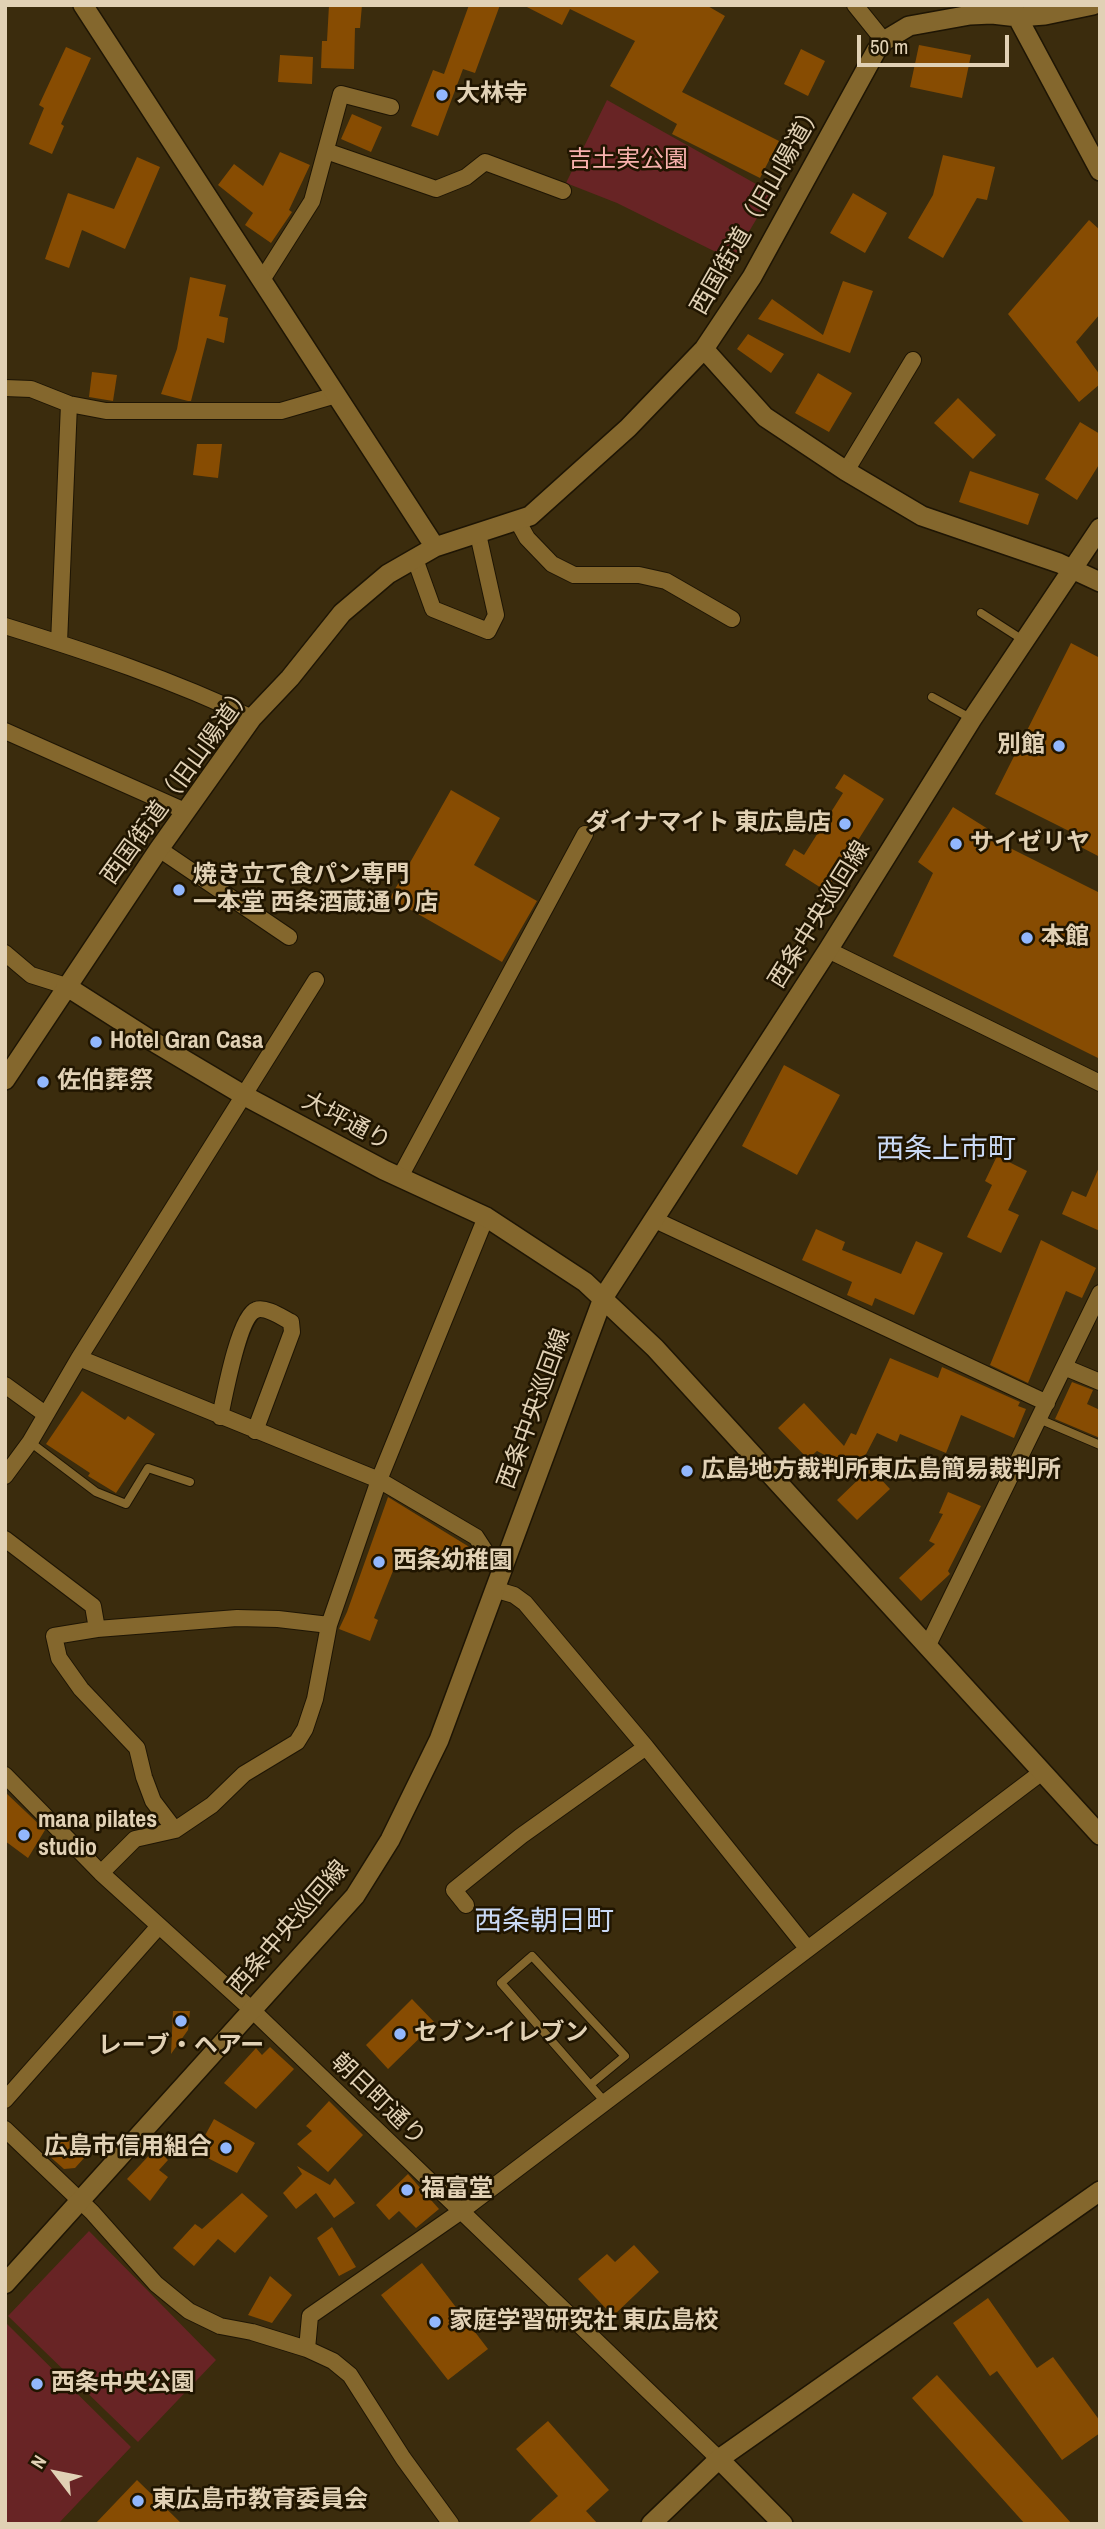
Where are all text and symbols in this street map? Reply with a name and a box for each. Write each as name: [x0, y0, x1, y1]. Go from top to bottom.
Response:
scale bar: [860, 21, 1012, 65]
text: 50 m: [870, 32, 908, 61]
place label: 大林寺: [456, 81, 528, 109]
marker: 大林寺: [434, 87, 450, 103]
street label: 西国街道（旧山陽道）: [686, 98, 830, 320]
park label: 吉土実公園: [568, 147, 688, 175]
street label: 西国街道（旧山陽道）: [96, 679, 260, 891]
place label: 別館: [997, 732, 1045, 760]
marker: 別館: [1051, 738, 1067, 754]
place label: ダイナマイト 東広島店: [586, 810, 831, 838]
marker: ダイナマイト 東広島店: [837, 816, 853, 832]
place label: サイゼリヤ: [970, 830, 1090, 858]
street label: 西条中央巡回線: [763, 836, 877, 994]
marker: サイゼリヤ: [948, 836, 964, 852]
place label: 焼き立て食パン専門 一本堂 西条酒蔵通り店: [193, 862, 438, 918]
marker: 焼き立て食パン専門 一本堂 西条酒蔵通り店: [171, 882, 187, 898]
place label: 本館: [1041, 924, 1089, 952]
marker: 本館: [1019, 930, 1035, 946]
place label: Hotel Gran Casa: [110, 1028, 263, 1056]
marker: Hotel Gran Casa: [88, 1034, 104, 1050]
place label: 佐伯葬祭: [57, 1068, 153, 1096]
marker: 佐伯葬祭: [35, 1074, 51, 1090]
street label: 大坪通り: [297, 1087, 395, 1157]
district label: 西条上市町: [876, 1133, 1016, 1167]
street label: 西条中央巡回線: [493, 1325, 577, 1493]
place label: 広島地方裁判所東広島簡易裁判所: [701, 1457, 1061, 1485]
marker: 広島地方裁判所東広島簡易裁判所: [679, 1463, 695, 1479]
place label: 西条幼稚園: [393, 1548, 513, 1576]
marker: 西条幼稚園: [371, 1554, 387, 1570]
place label: mana pilates studio: [38, 1807, 157, 1863]
marker: mana pilates studio: [16, 1827, 32, 1843]
street label: 西条中央巡回線: [223, 1855, 355, 2001]
district label: 西条朝日町: [474, 1905, 614, 1939]
marker: レーブ・ヘアー: [173, 2013, 189, 2029]
place label: セブン-イレブン: [414, 2020, 589, 2048]
marker: セブン-イレブン: [392, 2026, 408, 2042]
place label: レーブ・ヘアー: [98, 2033, 264, 2061]
street label: 朝日町通り: [325, 2048, 431, 2152]
place label: 広島市信用組合: [44, 2134, 212, 2162]
marker: 広島市信用組合: [218, 2140, 234, 2156]
place label: 福富堂: [421, 2176, 493, 2204]
marker: 福富堂: [399, 2182, 415, 2198]
place label: 家庭学習研究社 東広島校: [449, 2308, 718, 2336]
marker: 家庭学習研究社 東広島校: [427, 2314, 443, 2330]
place label: 西条中央公園: [51, 2370, 195, 2398]
marker: 西条中央公園: [29, 2376, 45, 2392]
north arrow: [21, 2438, 91, 2508]
text: N: [24, 2450, 52, 2474]
place label: 東広島市教育委員会: [152, 2487, 368, 2515]
marker: 東広島市教育委員会: [130, 2493, 146, 2509]

